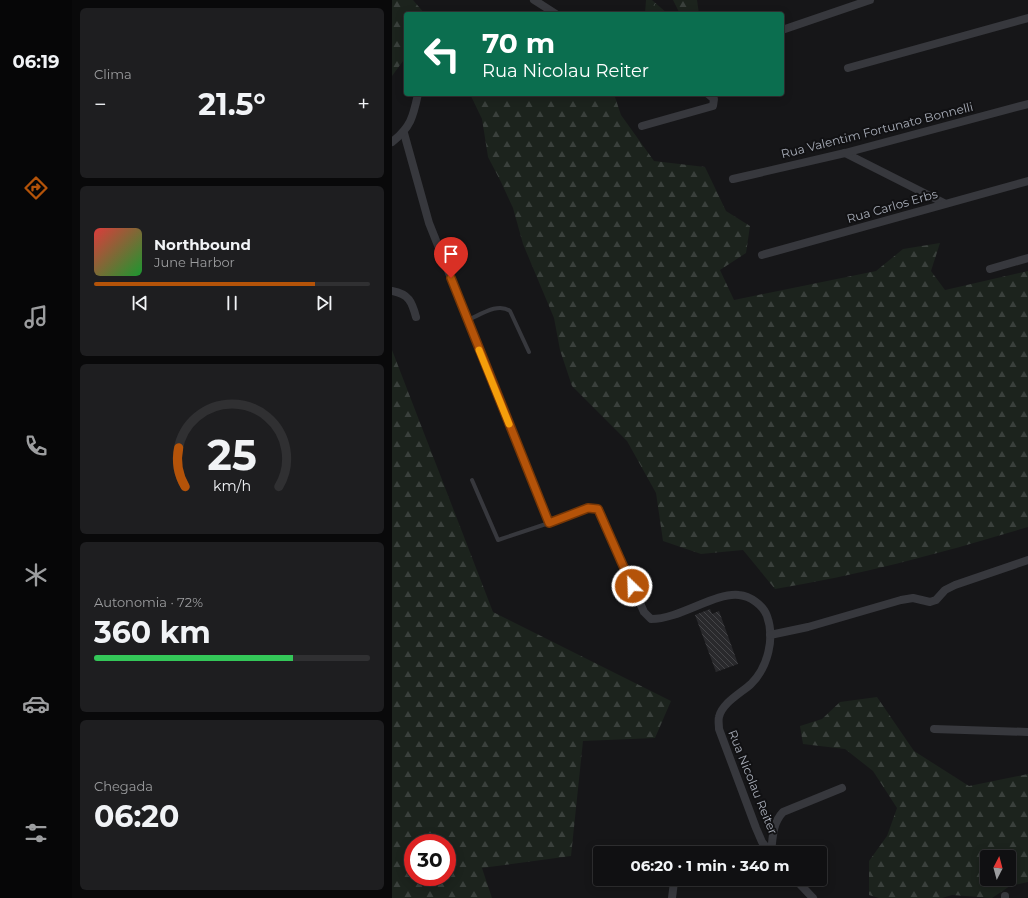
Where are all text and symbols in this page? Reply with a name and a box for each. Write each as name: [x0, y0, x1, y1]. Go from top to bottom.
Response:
text: 70 m: [482, 26, 555, 60]
icon: left: [416, 28, 468, 80]
text: 06:19: [13, 51, 59, 73]
text: Rua Nicolau Reiter: [482, 60, 649, 82]
text: Clima: [94, 66, 132, 82]
text: 21.5°: [198, 86, 266, 123]
text: −: [94, 91, 107, 118]
text: +: [357, 91, 370, 118]
street label: Rua Valentim Fortunato Bonnelli: [779, 99, 975, 161]
icon: directions: [22, 174, 50, 202]
street label: Rua Carlos Erbs: [845, 186, 939, 226]
text: Northbound: [154, 235, 251, 254]
pin: [434, 237, 468, 278]
icon: arrive: [440, 243, 462, 265]
text: June Harbor: [154, 254, 235, 270]
icon: previous: [129, 292, 151, 314]
icon: pause: [221, 292, 243, 314]
icon: next: [313, 292, 335, 314]
icon: music: [22, 303, 50, 331]
text: 25: [207, 430, 257, 480]
icon: phone: [22, 432, 50, 460]
text: km/h: [213, 477, 251, 495]
icon: climate: [22, 561, 50, 589]
position arrow: [611, 565, 653, 607]
text: Autonomia · 72%: [94, 594, 203, 610]
text: 360 km: [94, 614, 211, 651]
icon: car: [22, 690, 50, 718]
street label: Rua Nicolau Reiter: [725, 728, 781, 837]
text: Chegada: [94, 778, 153, 794]
text: 06:20: [94, 798, 179, 835]
icon: filters: [22, 819, 50, 847]
speed limit sign: 30: [404, 834, 456, 886]
north arrow: [980, 850, 1016, 886]
map controls: [980, 850, 1016, 886]
text: 06:20 · 1 min · 340 m: [631, 856, 789, 875]

